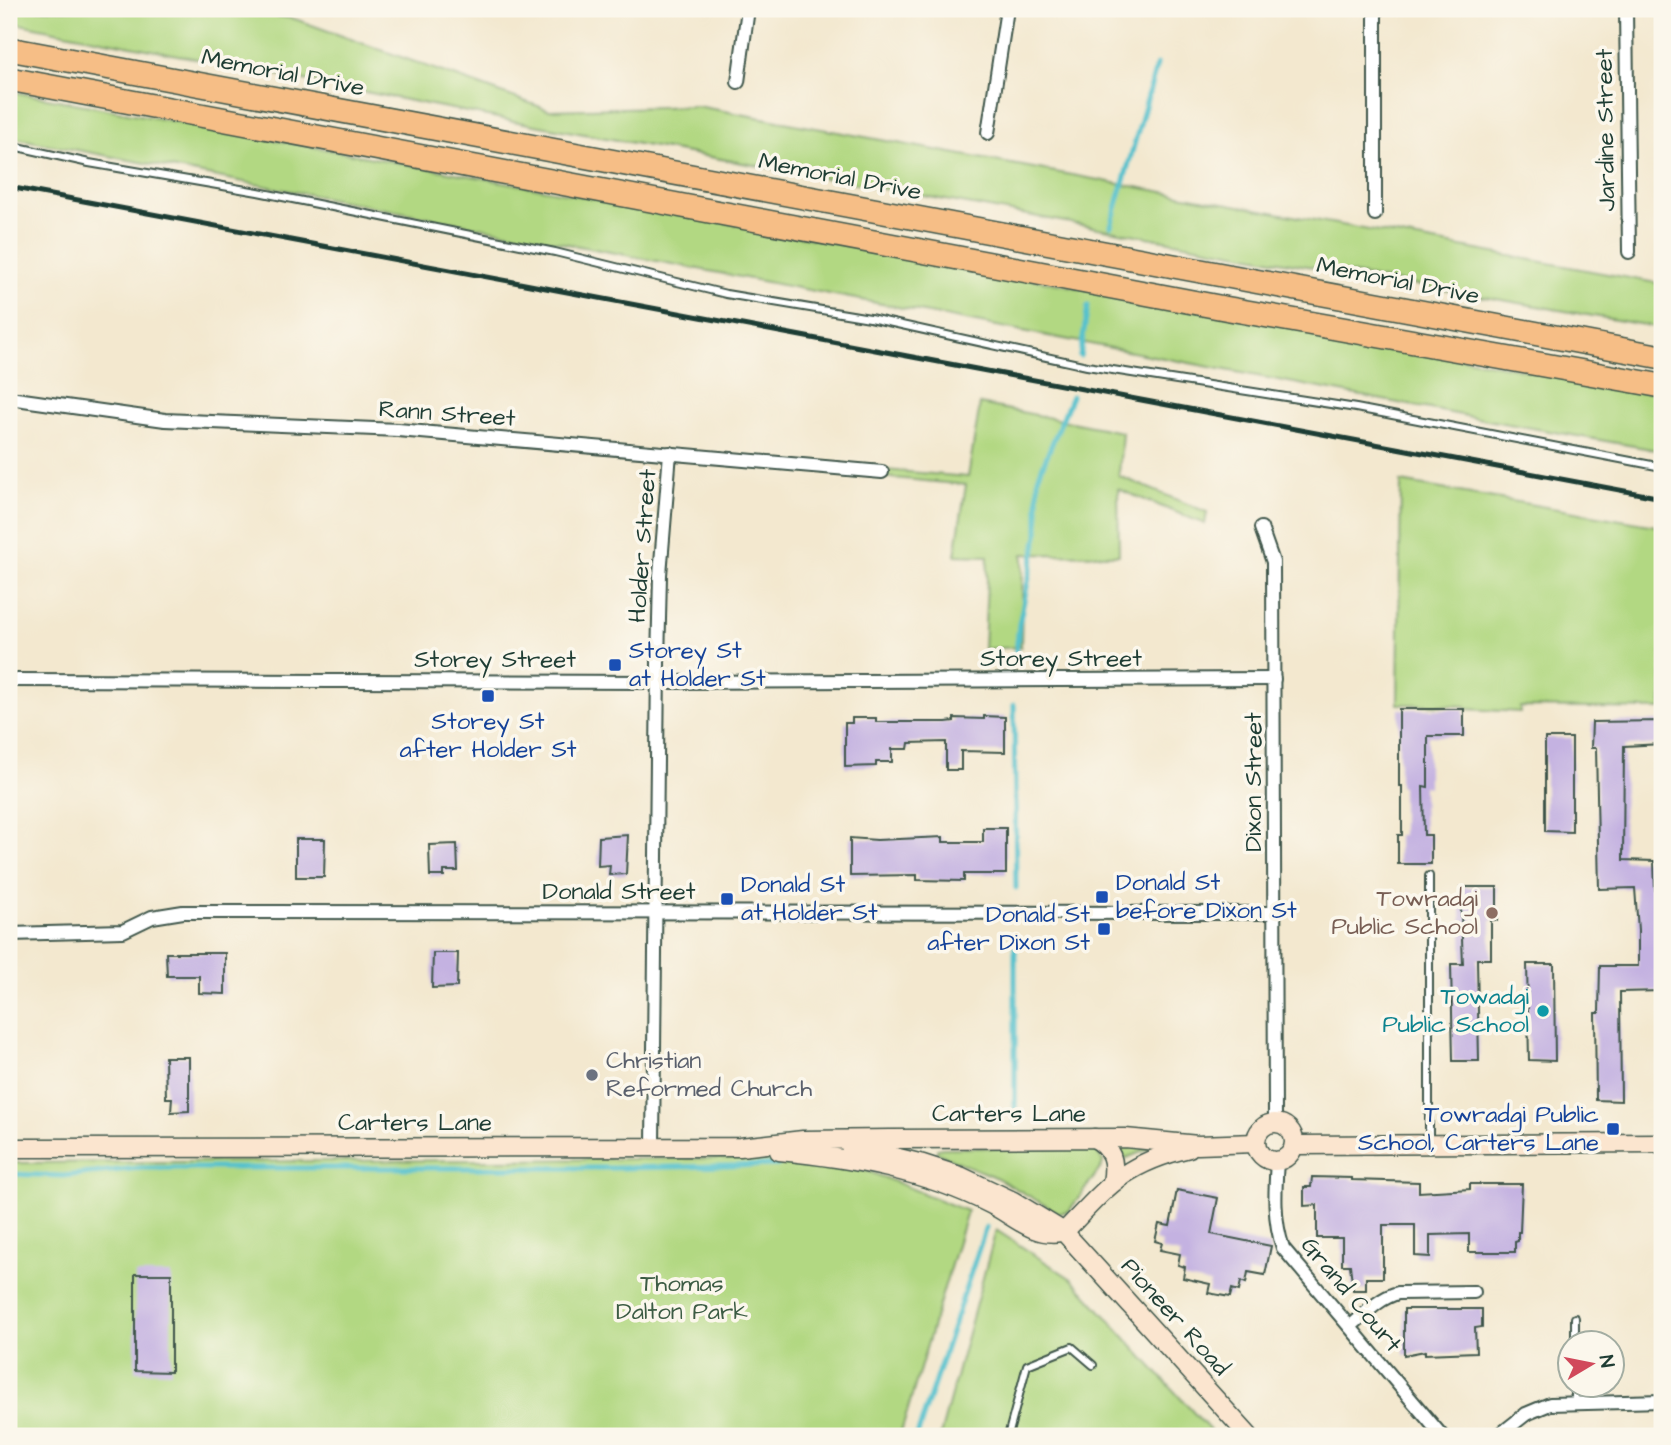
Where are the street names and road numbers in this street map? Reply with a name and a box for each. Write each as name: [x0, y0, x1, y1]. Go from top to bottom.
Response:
street label: Memorial Drive: [199, 41, 367, 105]
street label: Jardine Street: [1588, 48, 1624, 212]
street label: Memorial Drive: [756, 145, 924, 209]
street label: Memorial Drive: [1314, 249, 1482, 313]
street label: Rann Street: [377, 392, 517, 436]
street label: Holder Street: [621, 468, 665, 624]
street label: Storey Street: [980, 642, 1142, 677]
street label: Storey Street: [414, 643, 576, 678]
street label: Dixon Street: [1237, 712, 1271, 852]
street label: Donald Street: [543, 875, 696, 909]
street label: Carters Lane: [932, 1097, 1086, 1131]
street label: Carters Lane: [338, 1106, 492, 1140]
street label: Grand Court: [1292, 1230, 1410, 1360]
street label: Pioneer Road: [1113, 1250, 1237, 1384]

